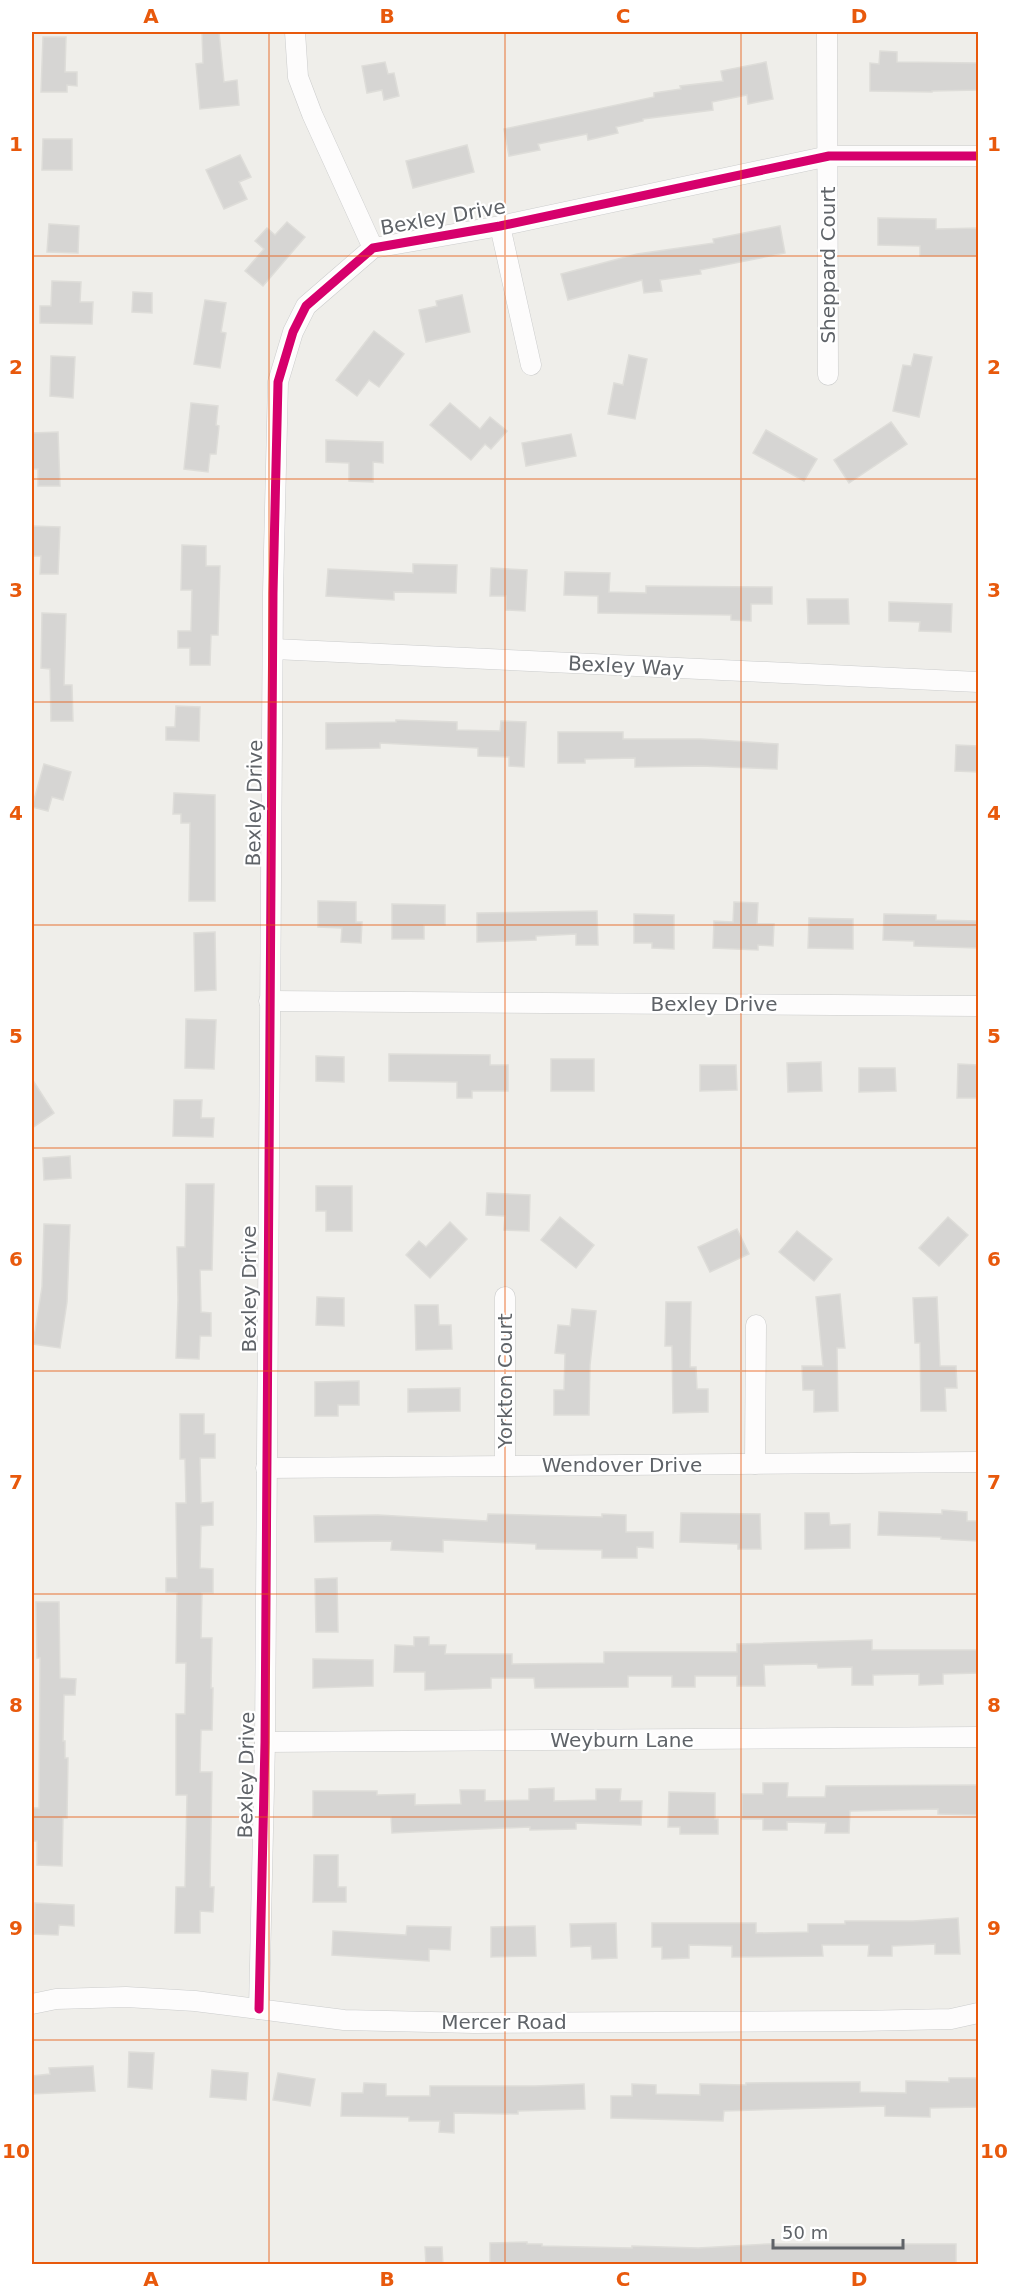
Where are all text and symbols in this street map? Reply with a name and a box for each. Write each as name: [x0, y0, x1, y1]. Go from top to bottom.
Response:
text: A: [143, 4, 159, 28]
text: B: [379, 4, 395, 28]
text: C: [616, 4, 630, 28]
text: D: [851, 4, 867, 28]
text: 1: [9, 132, 23, 156]
text: 1: [987, 132, 1001, 156]
street label: Sheppard Court: [816, 186, 840, 344]
street label: Bexley Drive: [378, 194, 508, 240]
text: 2: [9, 355, 23, 379]
text: 2: [987, 355, 1001, 379]
text: 3: [9, 578, 23, 602]
text: 3: [987, 578, 1001, 602]
street label: Bexley Way: [567, 651, 685, 681]
street label: Bexley Drive: [241, 739, 267, 867]
text: 4: [9, 801, 23, 825]
text: 4: [987, 801, 1001, 825]
street label: Bexley Drive: [651, 992, 777, 1016]
text: 5: [9, 1024, 23, 1048]
text: 5: [987, 1024, 1001, 1048]
street label: Bexley Drive: [237, 1226, 261, 1352]
text: 6: [9, 1247, 23, 1271]
text: 6: [987, 1247, 1001, 1271]
street label: Yorkton Court: [493, 1313, 517, 1450]
street label: Wendover Drive: [542, 1453, 702, 1477]
text: 7: [9, 1470, 23, 1494]
text: 7: [987, 1470, 1001, 1494]
text: 8: [9, 1693, 23, 1717]
text: 8: [987, 1693, 1001, 1717]
street label: Bexley Drive: [233, 1711, 259, 1839]
street label: Weyburn Lane: [550, 1728, 694, 1752]
text: 9: [9, 1916, 23, 1940]
text: 9: [987, 1916, 1001, 1940]
street label: Mercer Road: [441, 2010, 567, 2034]
text: 10: [2, 2139, 30, 2163]
text: 10: [980, 2139, 1008, 2163]
scale bar: [773, 2212, 904, 2250]
text: 50 m: [782, 2222, 828, 2243]
text: A: [143, 2267, 159, 2291]
text: B: [379, 2267, 395, 2291]
text: C: [616, 2267, 630, 2291]
text: D: [851, 2267, 867, 2291]

